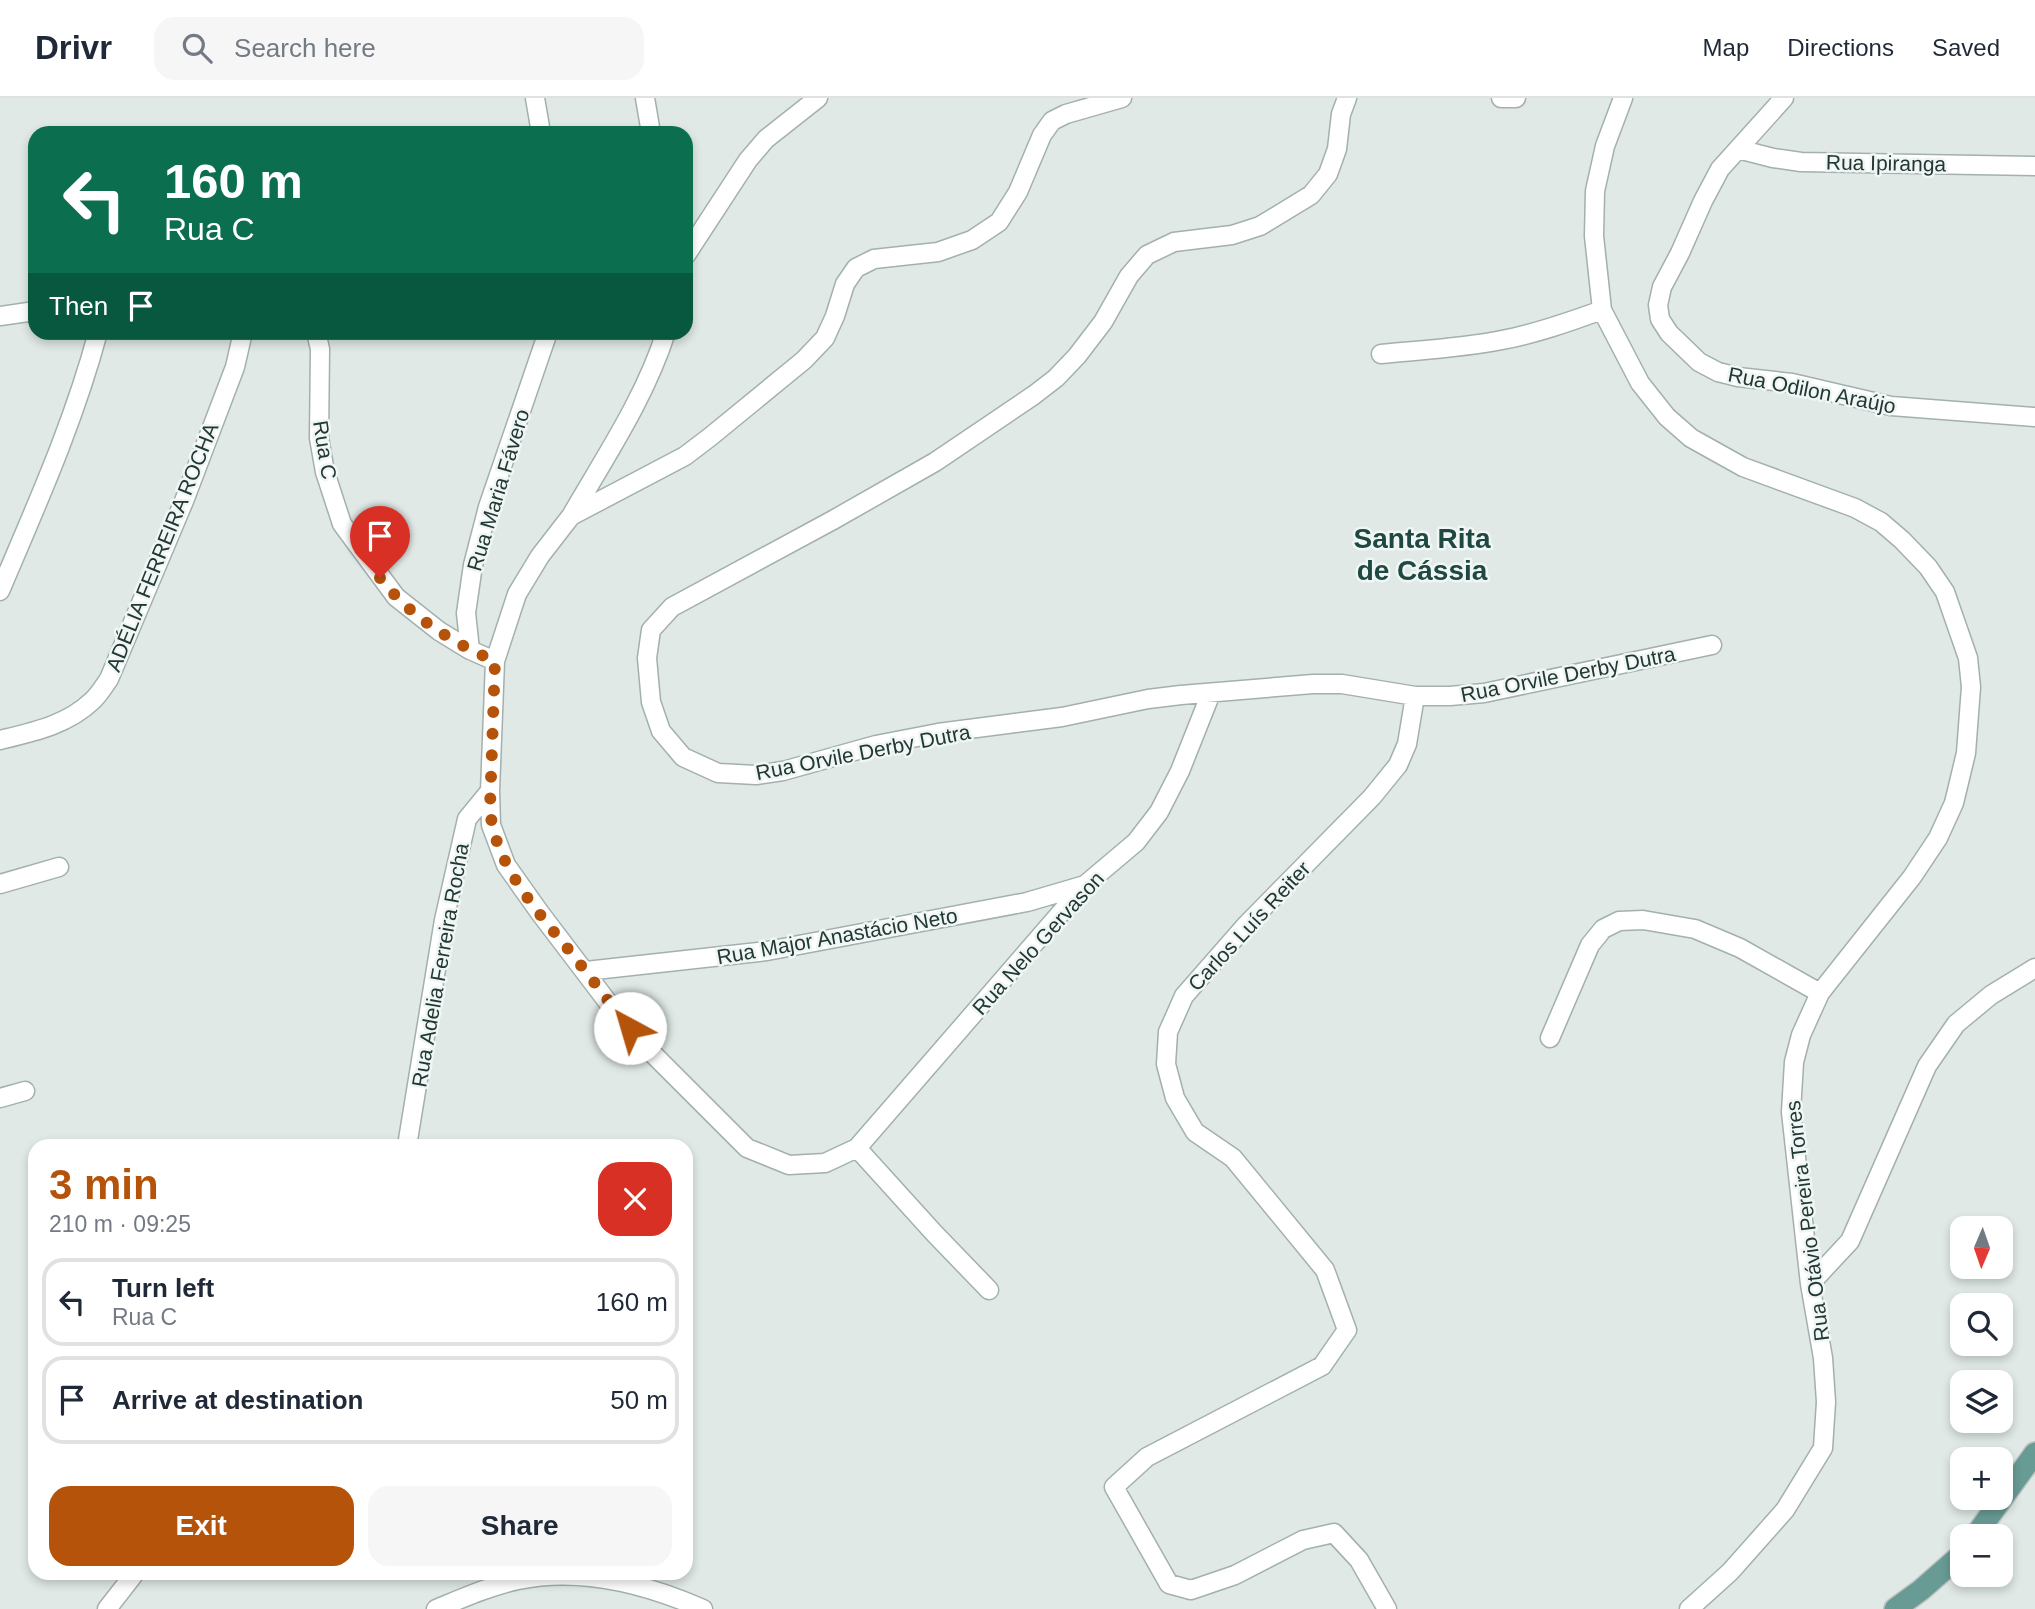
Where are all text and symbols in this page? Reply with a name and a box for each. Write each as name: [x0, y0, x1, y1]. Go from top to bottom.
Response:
search box: [154, 17, 644, 80]
text: Drivr: [35, 29, 112, 66]
icon: search: [178, 29, 216, 67]
text: Search here: [234, 33, 376, 63]
text: Map: [1703, 34, 1749, 61]
text: Directions: [1787, 34, 1894, 61]
text: Saved: [1932, 34, 2000, 61]
street label: Rua Ipiranga: [1826, 150, 1947, 176]
icon: left: [49, 154, 140, 245]
text: 160 m: [164, 154, 303, 208]
text: Rua C: [164, 211, 255, 247]
icon: arrive: [122, 287, 160, 325]
text: Then: [49, 291, 108, 321]
street label: Rua Odilon Araújo: [1726, 362, 1898, 418]
street label: Rua Maria Fávero: [462, 406, 534, 574]
street label: ADÉLIA FERREIRA ROCHA: [102, 419, 222, 675]
street label: Rua C: [309, 419, 341, 481]
pin: [350, 506, 410, 578]
icon: arrive: [361, 517, 399, 555]
district label: Santa Rita de Cássia: [1354, 523, 1491, 586]
street label: Rua Orvile Derby Dutra: [1459, 642, 1678, 706]
street label: Rua Orvile Derby Dutra: [754, 720, 973, 784]
street label: Rua Adelia Ferreira Rocha: [407, 841, 473, 1089]
street label: Carlos Luís Reiter: [1183, 857, 1315, 995]
street label: Rua Nelo Gervason: [968, 867, 1108, 1019]
street label: Rua Major Anastácio Neto: [715, 903, 959, 969]
position arrow: [593, 991, 667, 1065]
street label: Rua Otávio Pereira Torres: [1781, 1099, 1833, 1343]
text: 3 min: [49, 1161, 159, 1208]
button: close: [598, 1162, 672, 1236]
text: 210 m · 09:25: [49, 1211, 191, 1237]
north arrow: [1950, 1216, 2012, 1279]
map controls: [1950, 1216, 2013, 1587]
text: Turn left: [112, 1273, 214, 1303]
icon: left: [53, 1283, 91, 1321]
text: 160 m: [596, 1287, 668, 1317]
button: search: [1950, 1293, 2013, 1356]
text: Rua C: [112, 1304, 177, 1330]
button: layers: [1950, 1370, 2013, 1433]
icon: arrive: [53, 1381, 91, 1419]
text: Arrive at destination: [112, 1385, 363, 1415]
text: 50 m: [610, 1385, 668, 1415]
button: +: [1950, 1447, 2013, 1510]
button: Exit: [49, 1486, 354, 1566]
button: Share: [368, 1486, 672, 1566]
button: −: [1950, 1524, 2013, 1587]

